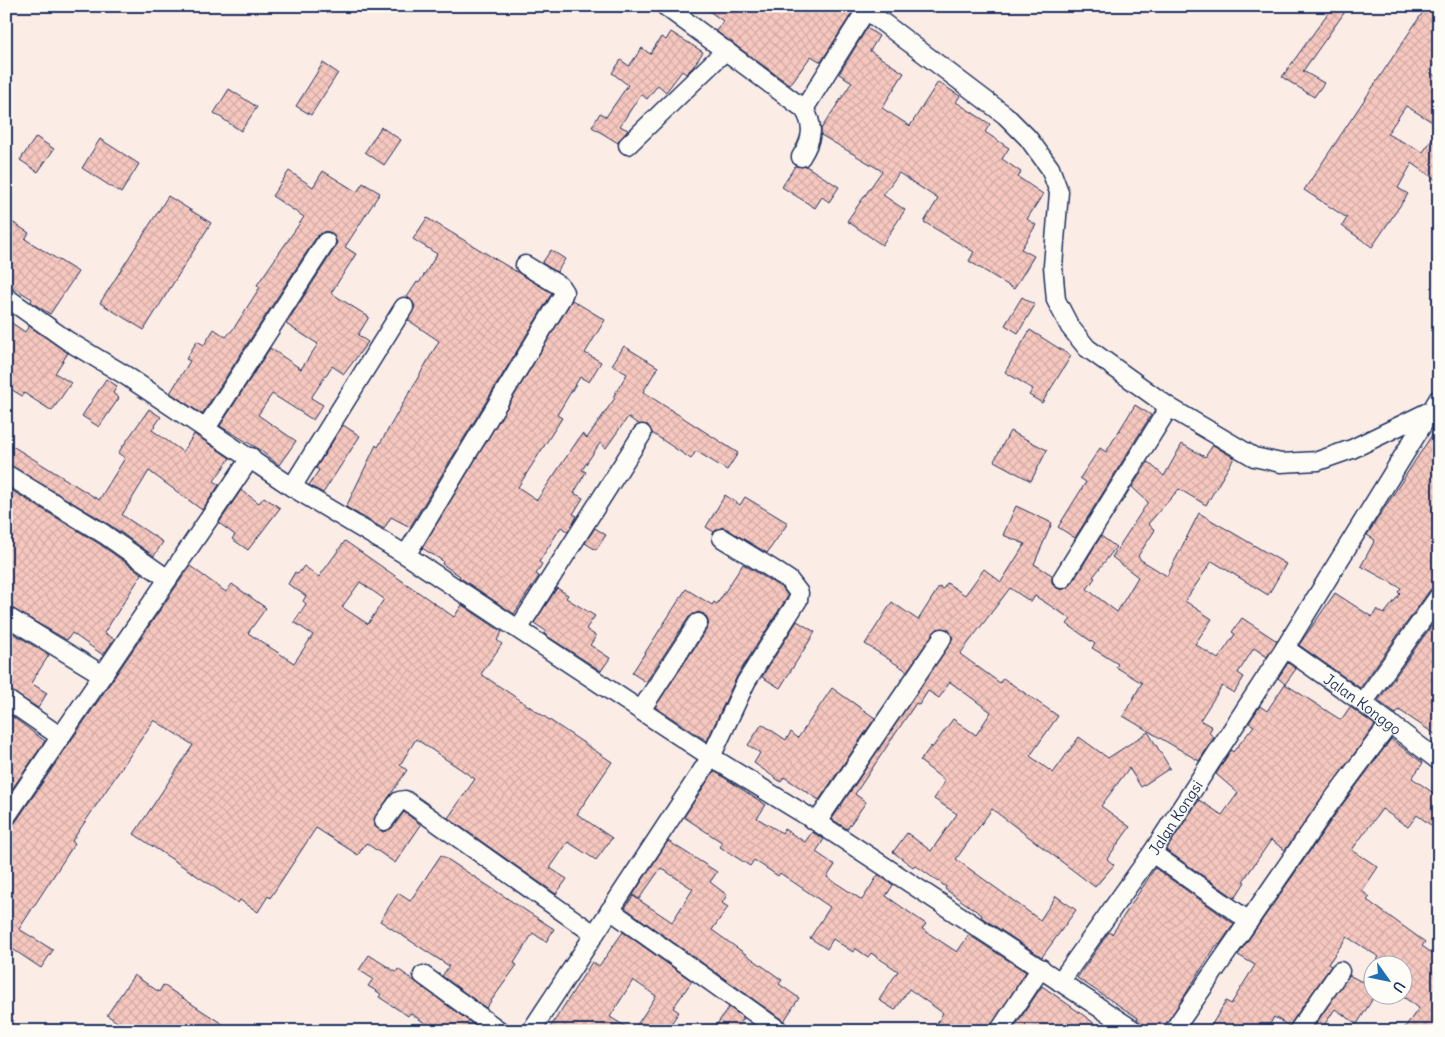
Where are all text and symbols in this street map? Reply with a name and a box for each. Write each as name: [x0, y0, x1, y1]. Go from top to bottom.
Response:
street label: Jalan Konggo: [1320, 669, 1406, 739]
street label: Jalan Kongsi: [1144, 776, 1206, 858]
north arrow: [1362, 954, 1412, 1004]
text: U: [1389, 978, 1409, 996]

